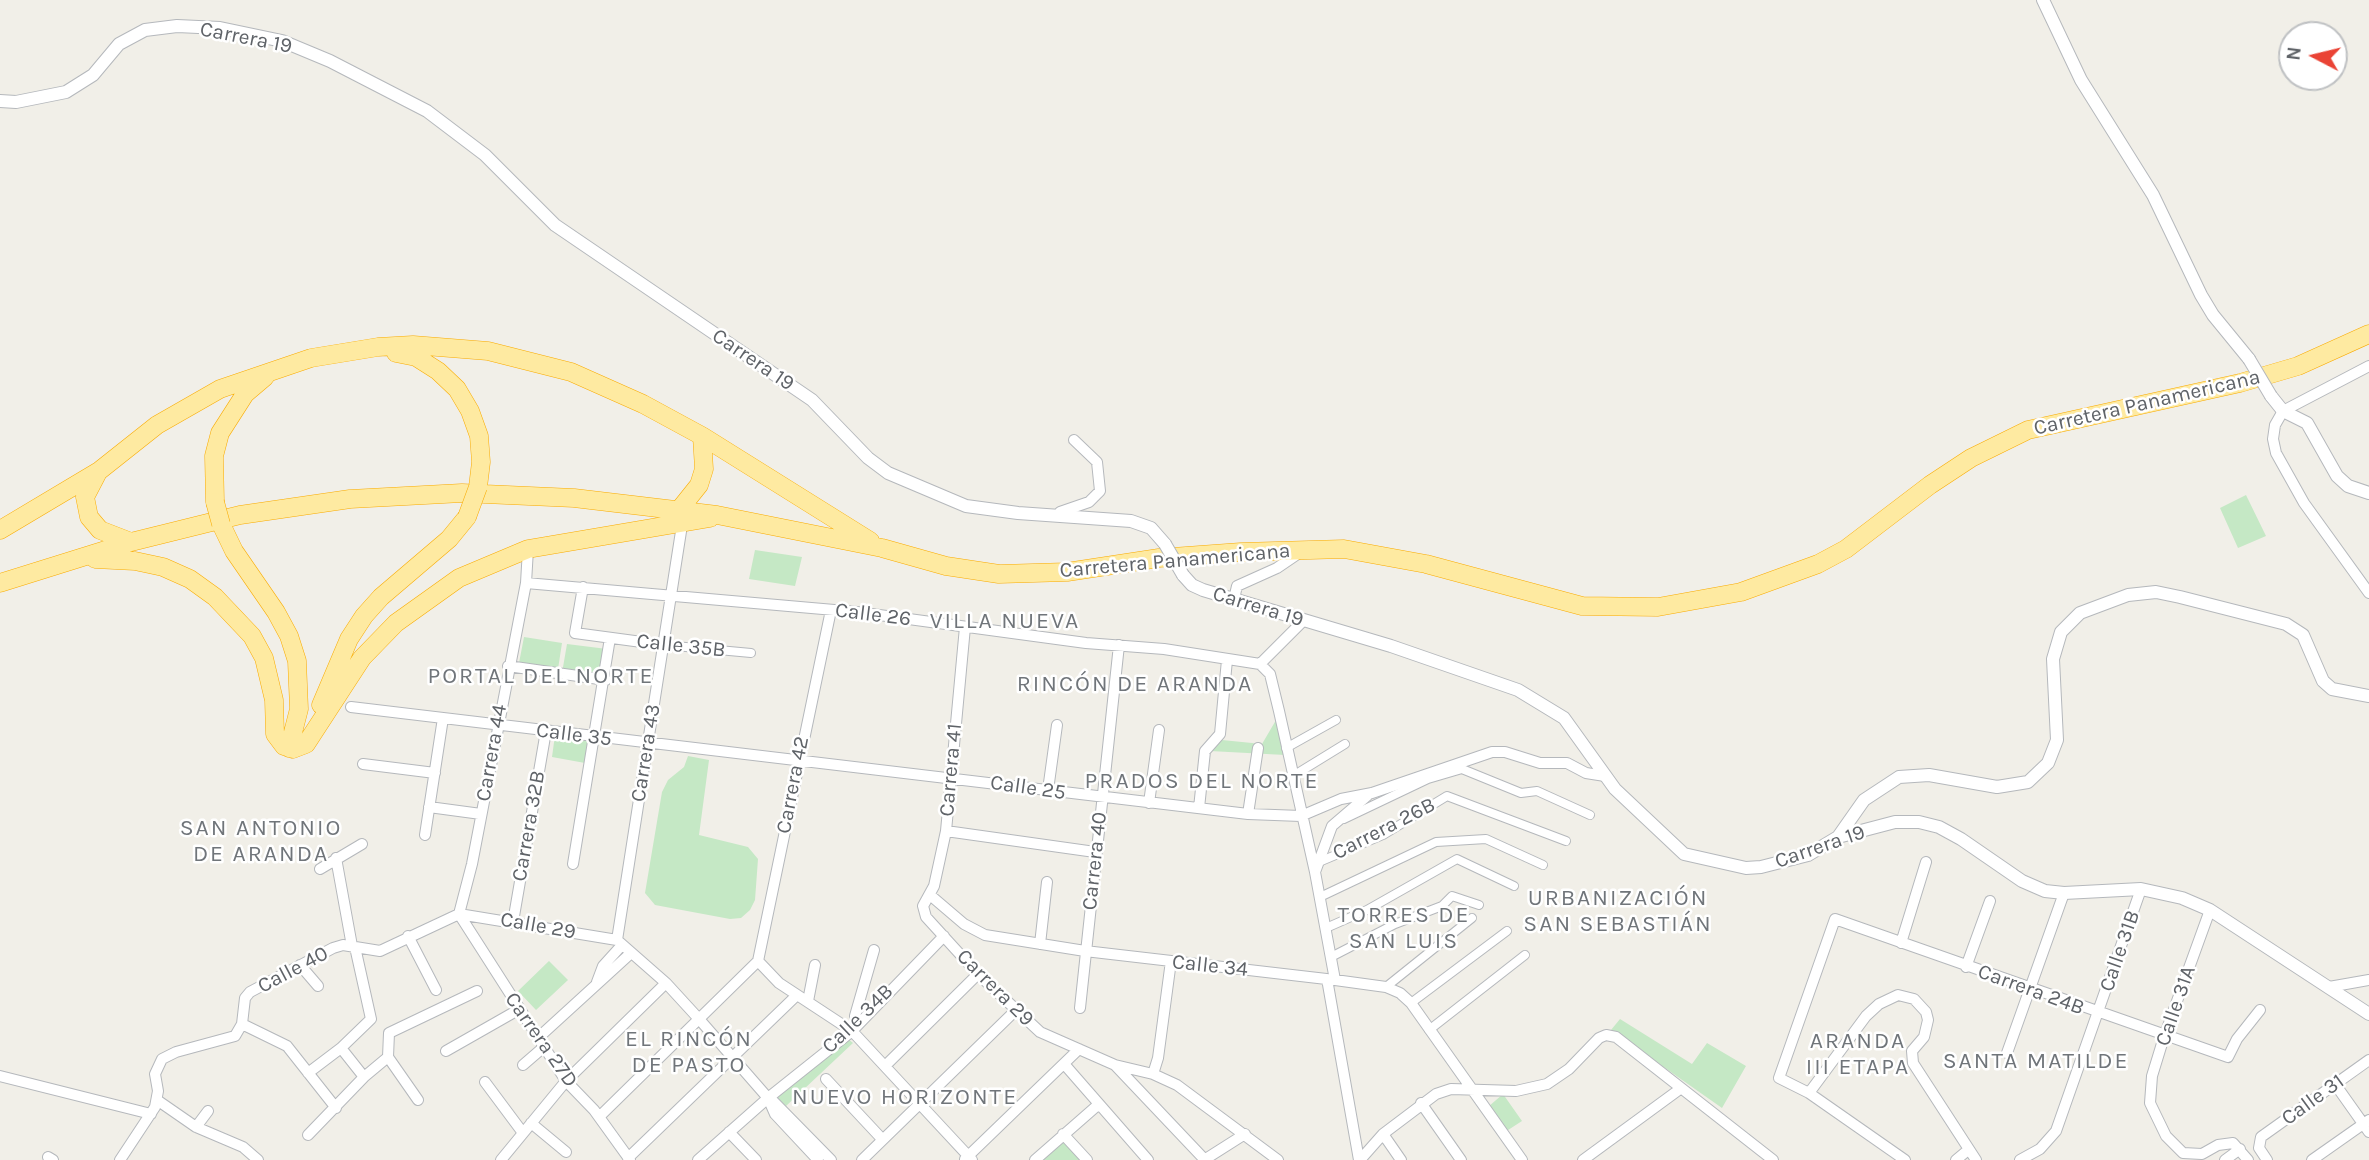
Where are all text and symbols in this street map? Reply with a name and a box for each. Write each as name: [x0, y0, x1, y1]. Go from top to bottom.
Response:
street label: Carrera 19: [198, 17, 294, 59]
north arrow: [2278, 21, 2348, 91]
text: N: [2282, 46, 2306, 62]
street label: Carrera 19: [707, 323, 799, 397]
street label: Carretera Panamericana: [2031, 365, 2263, 441]
street label: Carretera Panamericana: [1059, 538, 1291, 584]
street label: Carrera 19: [1210, 581, 1306, 633]
street label: Calle 26: [834, 598, 912, 632]
district label: VILLA NUEVA: [931, 607, 1079, 635]
street label: Calle 35B: [635, 629, 727, 663]
district label: PORTAL DEL NORTE: [429, 662, 653, 690]
district label: RINCÓN DE ARANDA: [1019, 670, 1251, 698]
street label: Carrera 43: [626, 702, 666, 804]
street label: Carrera 44: [471, 703, 513, 803]
street label: Calle 35: [535, 718, 613, 752]
street label: Carrera 41: [934, 722, 968, 818]
street label: Carrera 42: [771, 734, 815, 836]
district label: PRADOS DEL NORTE: [1087, 767, 1317, 795]
street label: Carrera 32B: [507, 769, 551, 883]
street label: Calle 25: [989, 770, 1067, 806]
street label: Carrera 26B: [1328, 792, 1440, 866]
street label: Carrera 40: [1077, 811, 1113, 911]
district label: SAN ANTONIO DE ARANDA: [181, 814, 341, 868]
street label: Carrera 19: [1772, 820, 1868, 874]
district label: URBANIZACIÓN SAN SEBASTIÁN: [1525, 884, 1711, 938]
district label: TORRES DE SAN LUIS: [1339, 901, 1469, 955]
street label: Calle 29: [498, 907, 578, 945]
street label: Calle 31B: [2094, 907, 2146, 995]
street label: Calle 40: [253, 941, 333, 999]
street label: Carrera 29: [951, 944, 1039, 1032]
street label: Calle 34: [1171, 949, 1249, 983]
street label: Carrera 24B: [1974, 959, 2088, 1021]
street label: Calle 31A: [2151, 962, 2201, 1050]
street label: Calle 34B: [817, 979, 899, 1059]
street label: Carrera 27D: [499, 988, 583, 1092]
district label: EL RINCÓN DE PASTO: [626, 1025, 752, 1079]
district label: ARANDA III ETAPA: [1807, 1027, 1909, 1081]
district label: SANTA MATILDE: [1944, 1047, 2128, 1075]
street label: Calle 31: [2277, 1069, 2349, 1131]
district label: NUEVO HORIZONTE: [794, 1083, 1016, 1111]

